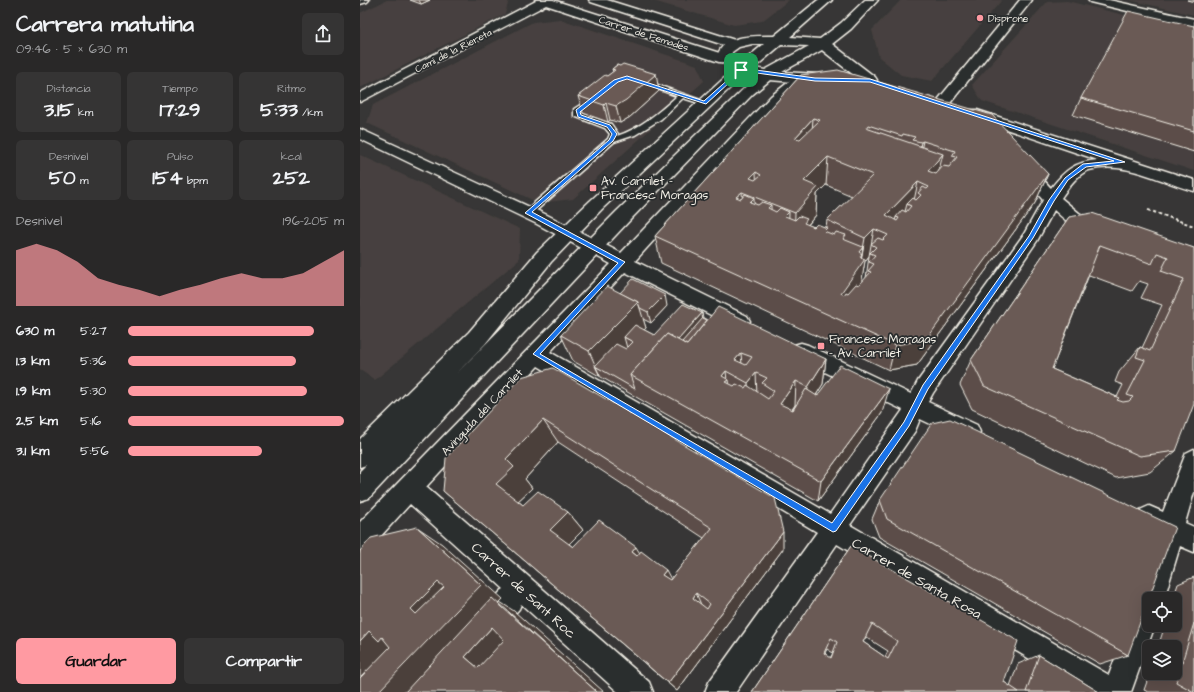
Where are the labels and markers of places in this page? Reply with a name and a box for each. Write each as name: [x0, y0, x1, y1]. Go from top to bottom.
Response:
place label: Disprone: [988, 12, 1029, 26]
marker: Disprone: [975, 13, 985, 23]
pin: [724, 53, 758, 87]
place label: Av. Carrilet - Francesc Moragas: [601, 173, 708, 205]
marker: Av. Carrilet - Francesc Moragas: [588, 183, 598, 193]
place label: Francesc Moragas - Av. Carrilet: [829, 331, 936, 362]
marker: Francesc Moragas - Av. Carrilet: [816, 341, 826, 351]

